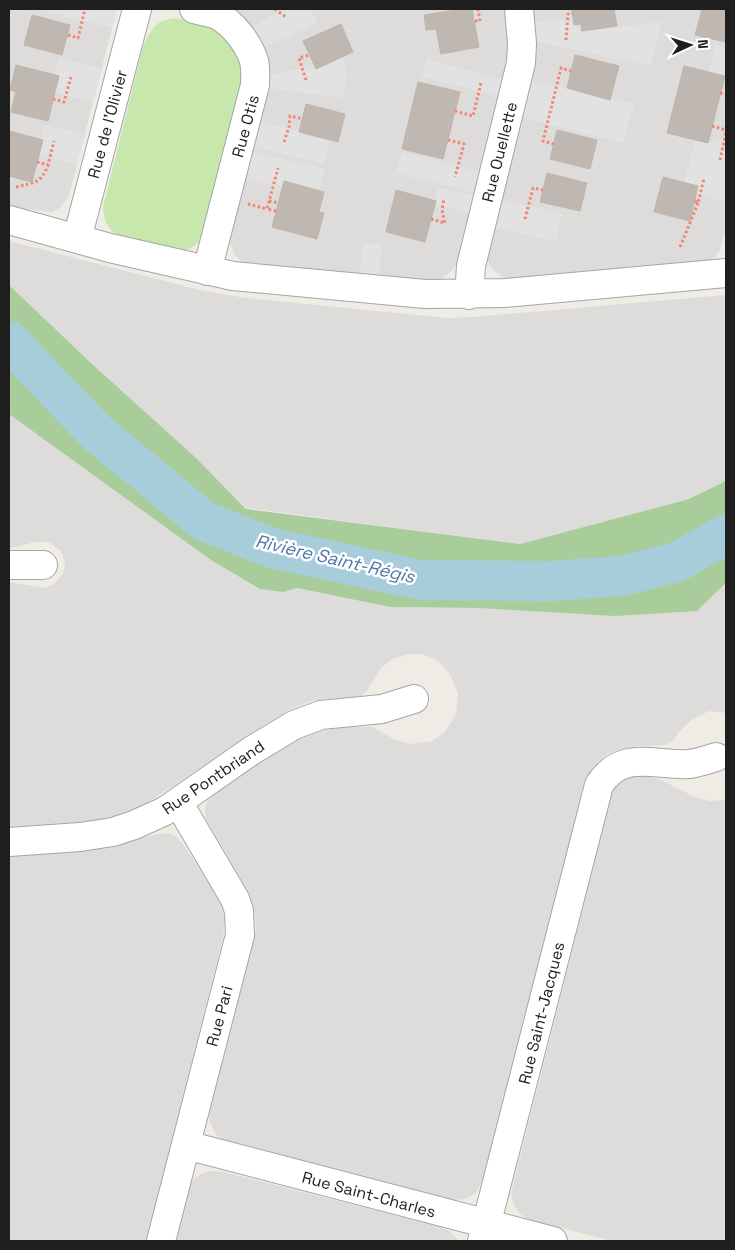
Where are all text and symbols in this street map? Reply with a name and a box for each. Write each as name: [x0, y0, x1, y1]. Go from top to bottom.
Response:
north arrow: [665, 20, 715, 70]
text: N: [694, 39, 712, 49]
street label: Rue de l'Olivier: [83, 67, 132, 181]
street label: Rue Otis: [227, 93, 264, 160]
street label: Rue Ouellette: [477, 100, 522, 205]
water label: Rivière Saint-Régis: [253, 529, 417, 588]
street label: Rue Pontbriand: [158, 735, 269, 819]
street label: Rue Saint-Jacques: [514, 940, 569, 1086]
street label: Rue Pari: [201, 983, 238, 1049]
street label: Rue Saint-Charles: [300, 1167, 438, 1222]

